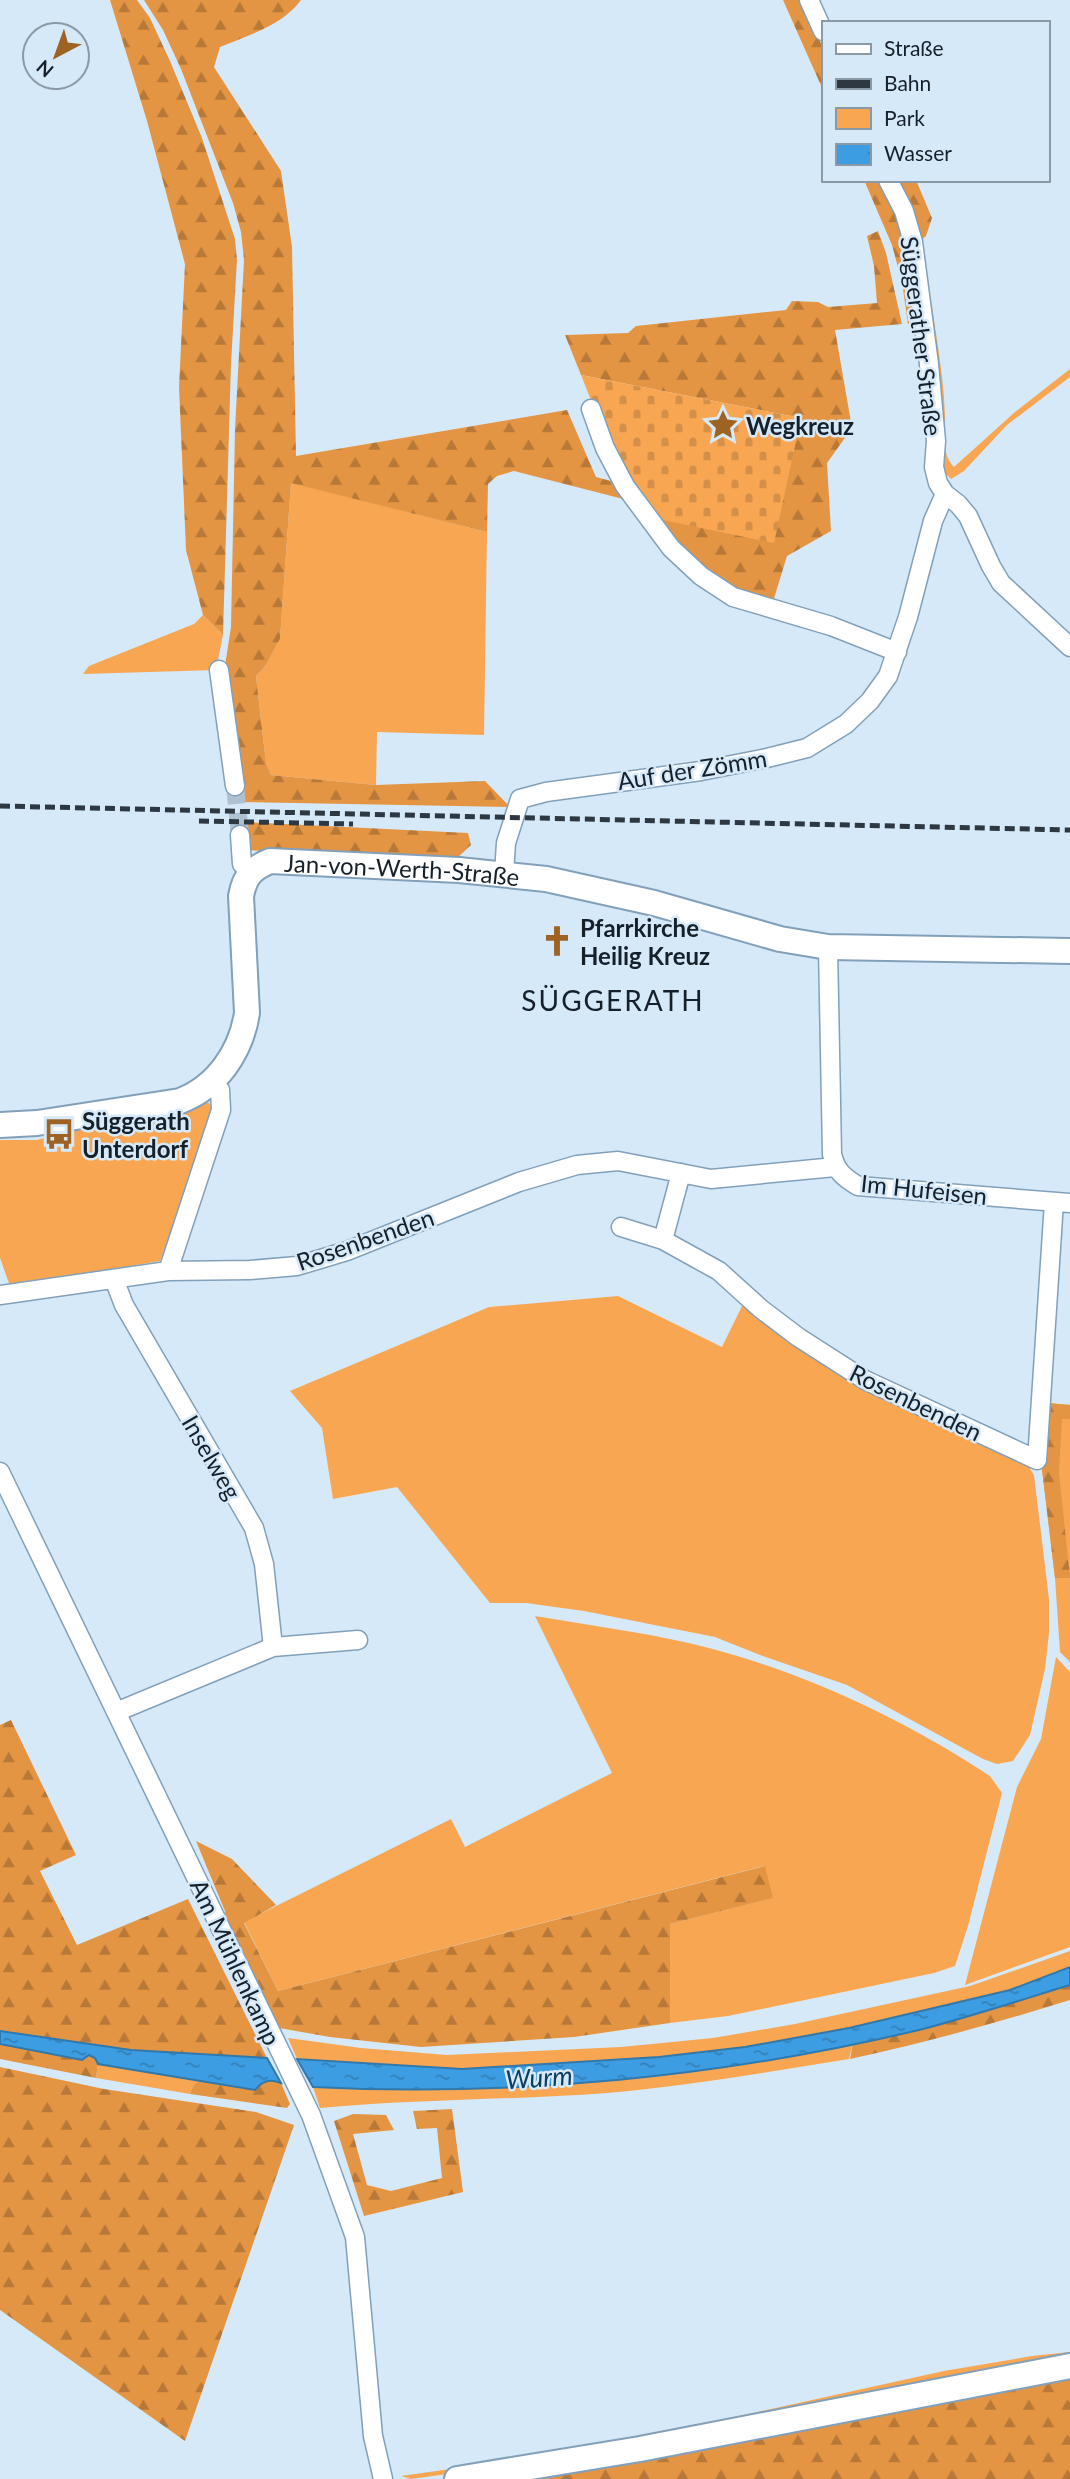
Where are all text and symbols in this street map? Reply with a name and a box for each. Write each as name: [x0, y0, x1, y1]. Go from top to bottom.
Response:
north arrow: [21, 21, 91, 91]
legend: [822, 21, 1049, 182]
text: Straße: [884, 35, 944, 60]
text: N: [31, 56, 58, 83]
text: Bahn: [884, 70, 931, 95]
text: Park: [884, 105, 925, 130]
text: Wasser: [884, 140, 952, 165]
street label: Süggerather Straße: [895, 234, 949, 438]
place icon: Wegkreuz: [706, 408, 740, 442]
place label: Wegkreuz: [746, 411, 854, 440]
street label: Auf der Zömm: [615, 743, 769, 795]
street label: Jan-von-Werth-Straße: [284, 847, 521, 891]
place label: Pfarrkirche Heilig Kreuz: [580, 913, 710, 970]
church icon: Pfarrkirche Heilig Kreuz: [540, 924, 574, 958]
district label: SÜGGERATH: [521, 983, 705, 1017]
place label: Süggerath Unterdorf: [82, 1106, 190, 1163]
bus stop icon: Süggerath Unterdorf: [42, 1117, 76, 1151]
street label: Im Hufeisen: [859, 1168, 989, 1210]
street label: Rosenbenden: [293, 1202, 437, 1276]
street label: Rosenbenden: [845, 1358, 987, 1446]
street label: Inselweg: [176, 1410, 248, 1504]
street label: Am Mühlenkamp: [185, 1874, 287, 2050]
water label: Wurm: [504, 2059, 574, 2095]

